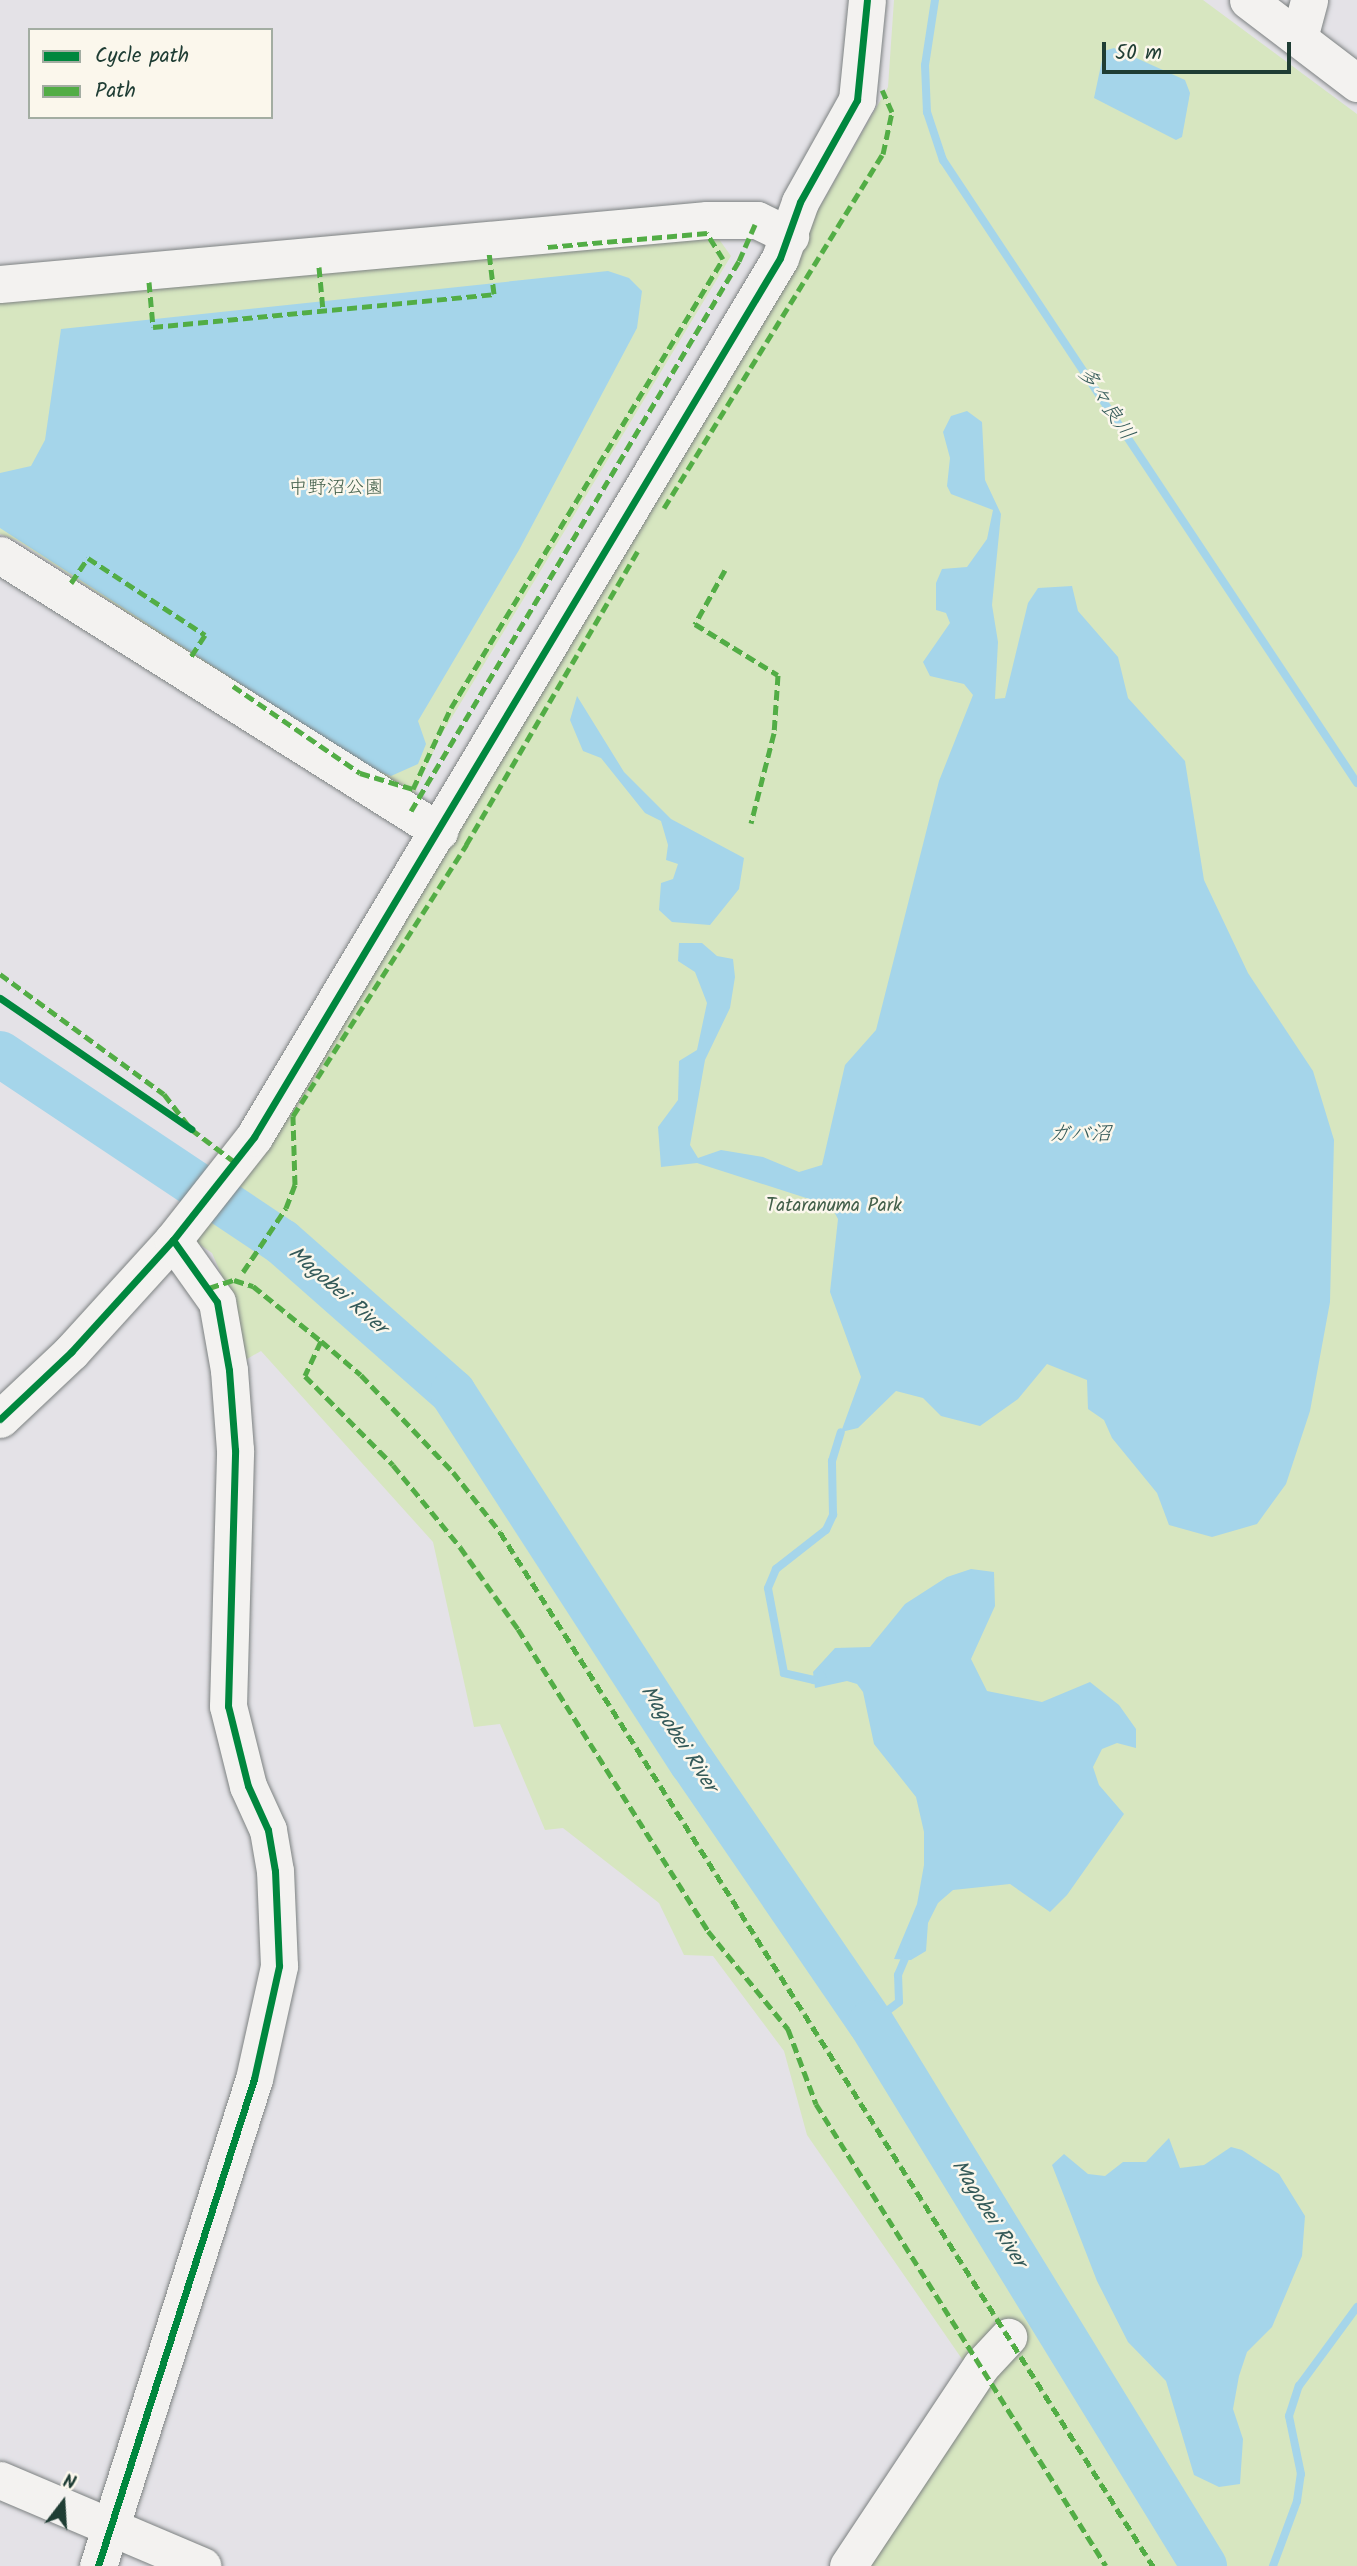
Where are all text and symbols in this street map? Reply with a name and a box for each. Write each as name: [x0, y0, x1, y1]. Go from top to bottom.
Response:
legend: [28, 28, 273, 119]
scale bar: [1105, 28, 1294, 72]
text: 50 m: [1115, 37, 1162, 70]
text: Cycle path: [95, 40, 189, 73]
text: Path: [95, 75, 136, 108]
water label: 多々良川: [1071, 362, 1139, 446]
park label: 中野沼公園: [289, 478, 383, 500]
water label: ガバ沼: [1049, 1122, 1111, 1148]
park label: Tataranuma Park: [766, 1196, 902, 1218]
water label: Magobei River: [283, 1241, 391, 1341]
water label: Magobei River: [634, 1681, 722, 1797]
water label: Magobei River: [945, 2155, 1031, 2273]
text: N: [59, 2467, 79, 2499]
north arrow: [28, 2468, 98, 2538]

